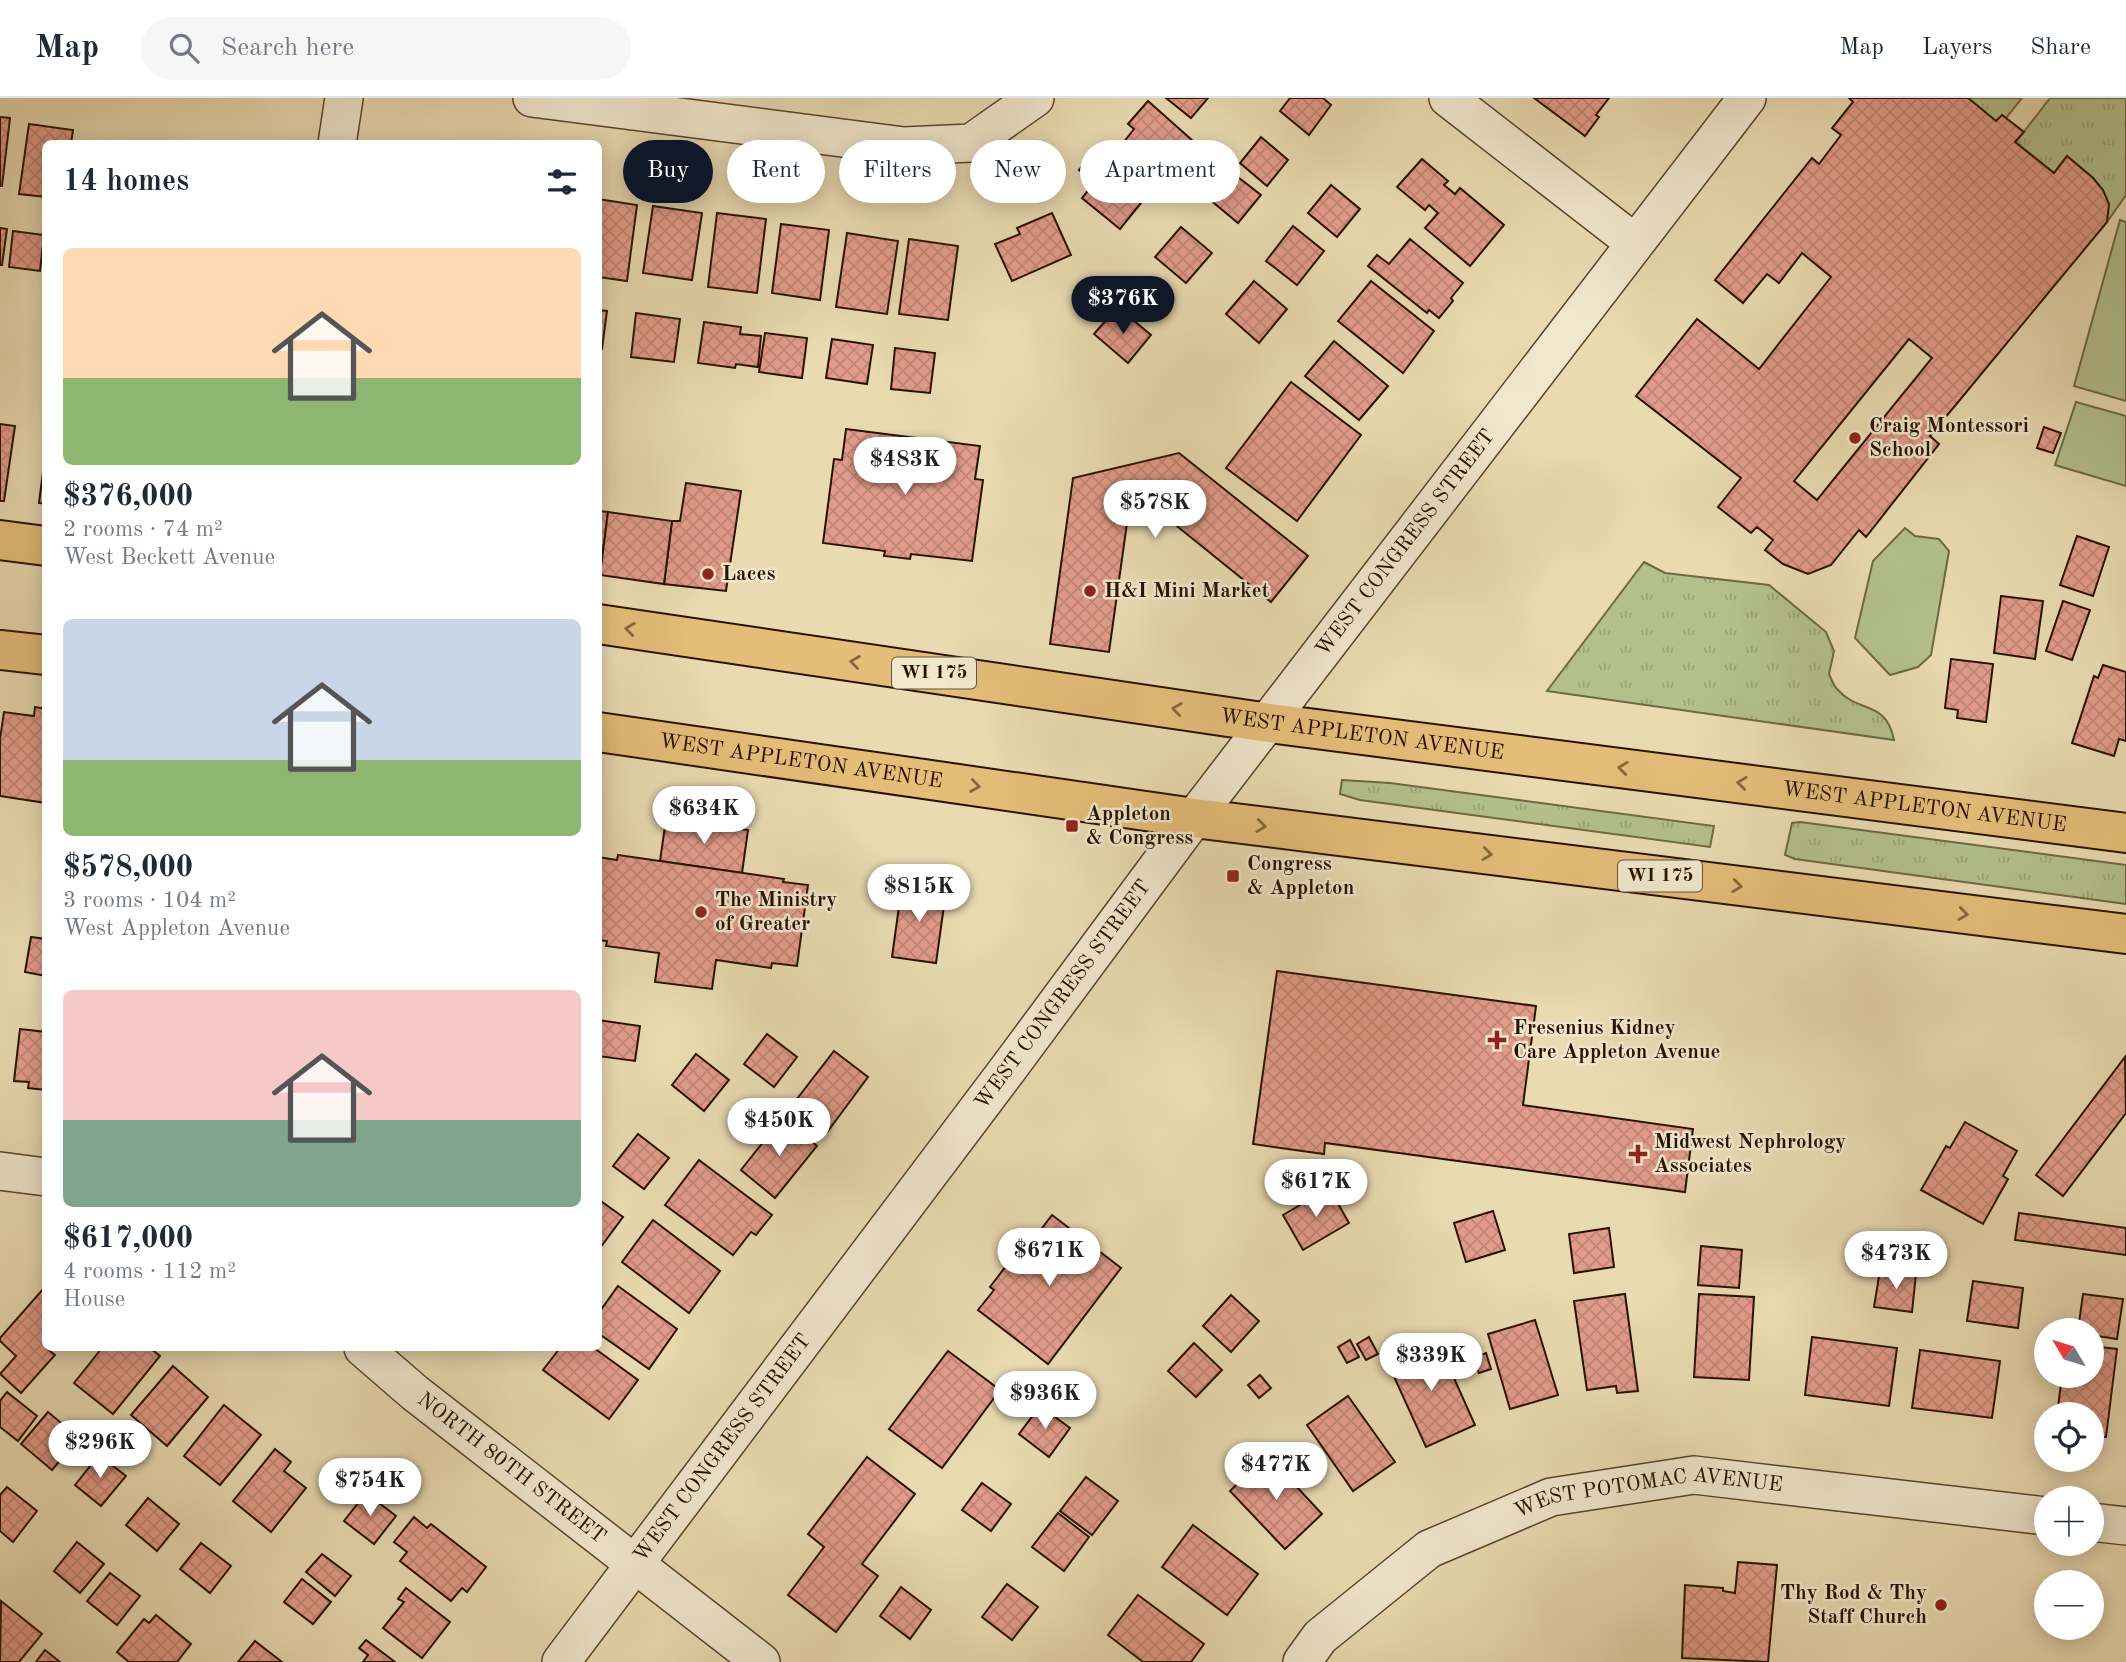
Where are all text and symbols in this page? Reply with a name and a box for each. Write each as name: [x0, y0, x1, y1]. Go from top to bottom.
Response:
search box: [141, 17, 631, 80]
icon: search: [165, 29, 203, 67]
text: Map: [35, 32, 99, 65]
text: Search here: [221, 35, 354, 61]
text: Map: [1840, 36, 1884, 60]
text: Layers: [1922, 36, 1992, 60]
text: Share: [2030, 36, 2091, 60]
chip: Buy: [623, 140, 713, 203]
chip: Rent: [727, 140, 825, 203]
chip: Filters: [839, 140, 956, 203]
chip: New: [970, 140, 1066, 203]
chip: Apartment: [1080, 140, 1240, 203]
icon: filters: [543, 163, 581, 201]
text: 14 homes: [63, 167, 189, 197]
pin: $376K: [1074, 276, 1172, 336]
text: $376K: [1087, 287, 1159, 310]
icon: home: [259, 293, 385, 419]
place label: Craig Montessori School: [1869, 416, 2029, 461]
street label: WEST CONGRESS STREET: [1312, 426, 1499, 660]
marker: Craig Montessori School: [1847, 430, 1863, 446]
pin: $483K: [856, 438, 954, 497]
text: $483K: [869, 448, 941, 471]
pin: $578K: [1106, 480, 1204, 540]
text: $376,000: [63, 482, 193, 512]
text: $578K: [1119, 491, 1191, 514]
text: 2 rooms · 74 m²: [63, 518, 223, 541]
text: West Beckett Avenue: [63, 546, 275, 569]
place label: Laces: [722, 564, 776, 585]
marker: Laces: [700, 566, 716, 582]
place label: H&I Mini Market: [1104, 581, 1270, 602]
marker: H&I Mini Market: [1082, 583, 1098, 599]
one-way arrow: [624, 622, 636, 637]
one-way arrow: [849, 655, 861, 670]
road number: WI 175: [892, 658, 976, 688]
icon: home: [259, 664, 385, 790]
one-way arrow: [1171, 702, 1183, 717]
street label: WEST APPLETON AVENUE: [1219, 705, 1505, 764]
street label: WEST APPLETON AVENUE: [658, 730, 944, 792]
one-way arrow: [1617, 760, 1628, 775]
one-way arrow: [1737, 776, 1748, 791]
one-way arrow: [969, 778, 981, 793]
street label: WEST APPLETON AVENUE: [1781, 778, 2068, 836]
pin: $634K: [655, 786, 753, 846]
text: $634K: [668, 797, 740, 820]
place label: Appleton & Congress: [1086, 804, 1193, 849]
marker: Appleton & Congress: [1064, 818, 1080, 834]
one-way arrow: [1255, 819, 1267, 834]
one-way arrow: [1481, 847, 1493, 862]
text: $578,000: [63, 853, 193, 883]
place label: Congress & Appleton: [1247, 854, 1354, 899]
road number: WI 175: [1618, 860, 1702, 891]
pin: $815K: [870, 864, 968, 924]
marker: Congress & Appleton: [1225, 868, 1241, 884]
text: $815K: [883, 875, 955, 898]
street label: WEST CONGRESS STREET: [971, 876, 1155, 1113]
one-way arrow: [1731, 878, 1743, 893]
text: 3 rooms · 104 m²: [63, 889, 236, 912]
place label: The Ministry of Greater: [715, 890, 837, 935]
marker: The Ministry of Greater: [693, 904, 709, 920]
one-way arrow: [1957, 906, 1969, 921]
text: West Appleton Avenue: [63, 917, 290, 940]
place label: Fresenius Kidney Care Appleton Avenue: [1513, 1018, 1720, 1063]
marker: Fresenius Kidney Care Appleton Avenue: [1487, 1030, 1507, 1050]
icon: home: [259, 1035, 385, 1161]
pin: $450K: [730, 1098, 828, 1158]
text: $450K: [743, 1109, 815, 1132]
place label: Midwest Nephrology Associates: [1654, 1132, 1846, 1177]
marker: Midwest Nephrology Associates: [1628, 1144, 1648, 1164]
pin: $617K: [1267, 1160, 1365, 1219]
text: $617K: [1280, 1170, 1352, 1193]
text: $617,000: [63, 1224, 193, 1254]
pin: $671K: [1000, 1228, 1098, 1288]
pin: $473K: [1847, 1232, 1945, 1291]
text: $671K: [1013, 1239, 1085, 1262]
text: $473K: [1860, 1242, 1932, 1265]
text: 4 rooms · 112 m²: [63, 1260, 236, 1283]
text: House: [63, 1288, 125, 1311]
north arrow: [2034, 1318, 2104, 1388]
map controls: [2034, 1318, 2104, 1640]
street label: WEST CONGRESS STREET: [630, 1330, 815, 1566]
pin: $339K: [1382, 1334, 1480, 1393]
text: $339K: [1395, 1344, 1467, 1367]
pin: $936K: [996, 1372, 1094, 1431]
text: $936K: [1009, 1382, 1081, 1405]
street label: NORTH 80TH STREET: [413, 1388, 610, 1548]
button: locate: [2034, 1402, 2104, 1472]
pin: $296K: [51, 1420, 149, 1480]
text: $296K: [64, 1431, 136, 1454]
pin: $477K: [1227, 1442, 1325, 1502]
text: $477K: [1240, 1453, 1312, 1476]
pin: $754K: [321, 1458, 419, 1518]
street label: WEST POTOMAC AVENUE: [1511, 1464, 1784, 1522]
text: $754K: [334, 1469, 406, 1492]
button: +: [2034, 1486, 2104, 1556]
button: −: [2034, 1570, 2104, 1640]
place label: Thy Rod & Thy Staff Church: [1780, 1583, 1927, 1628]
marker: Thy Rod & Thy Staff Church: [1933, 1597, 1949, 1613]

